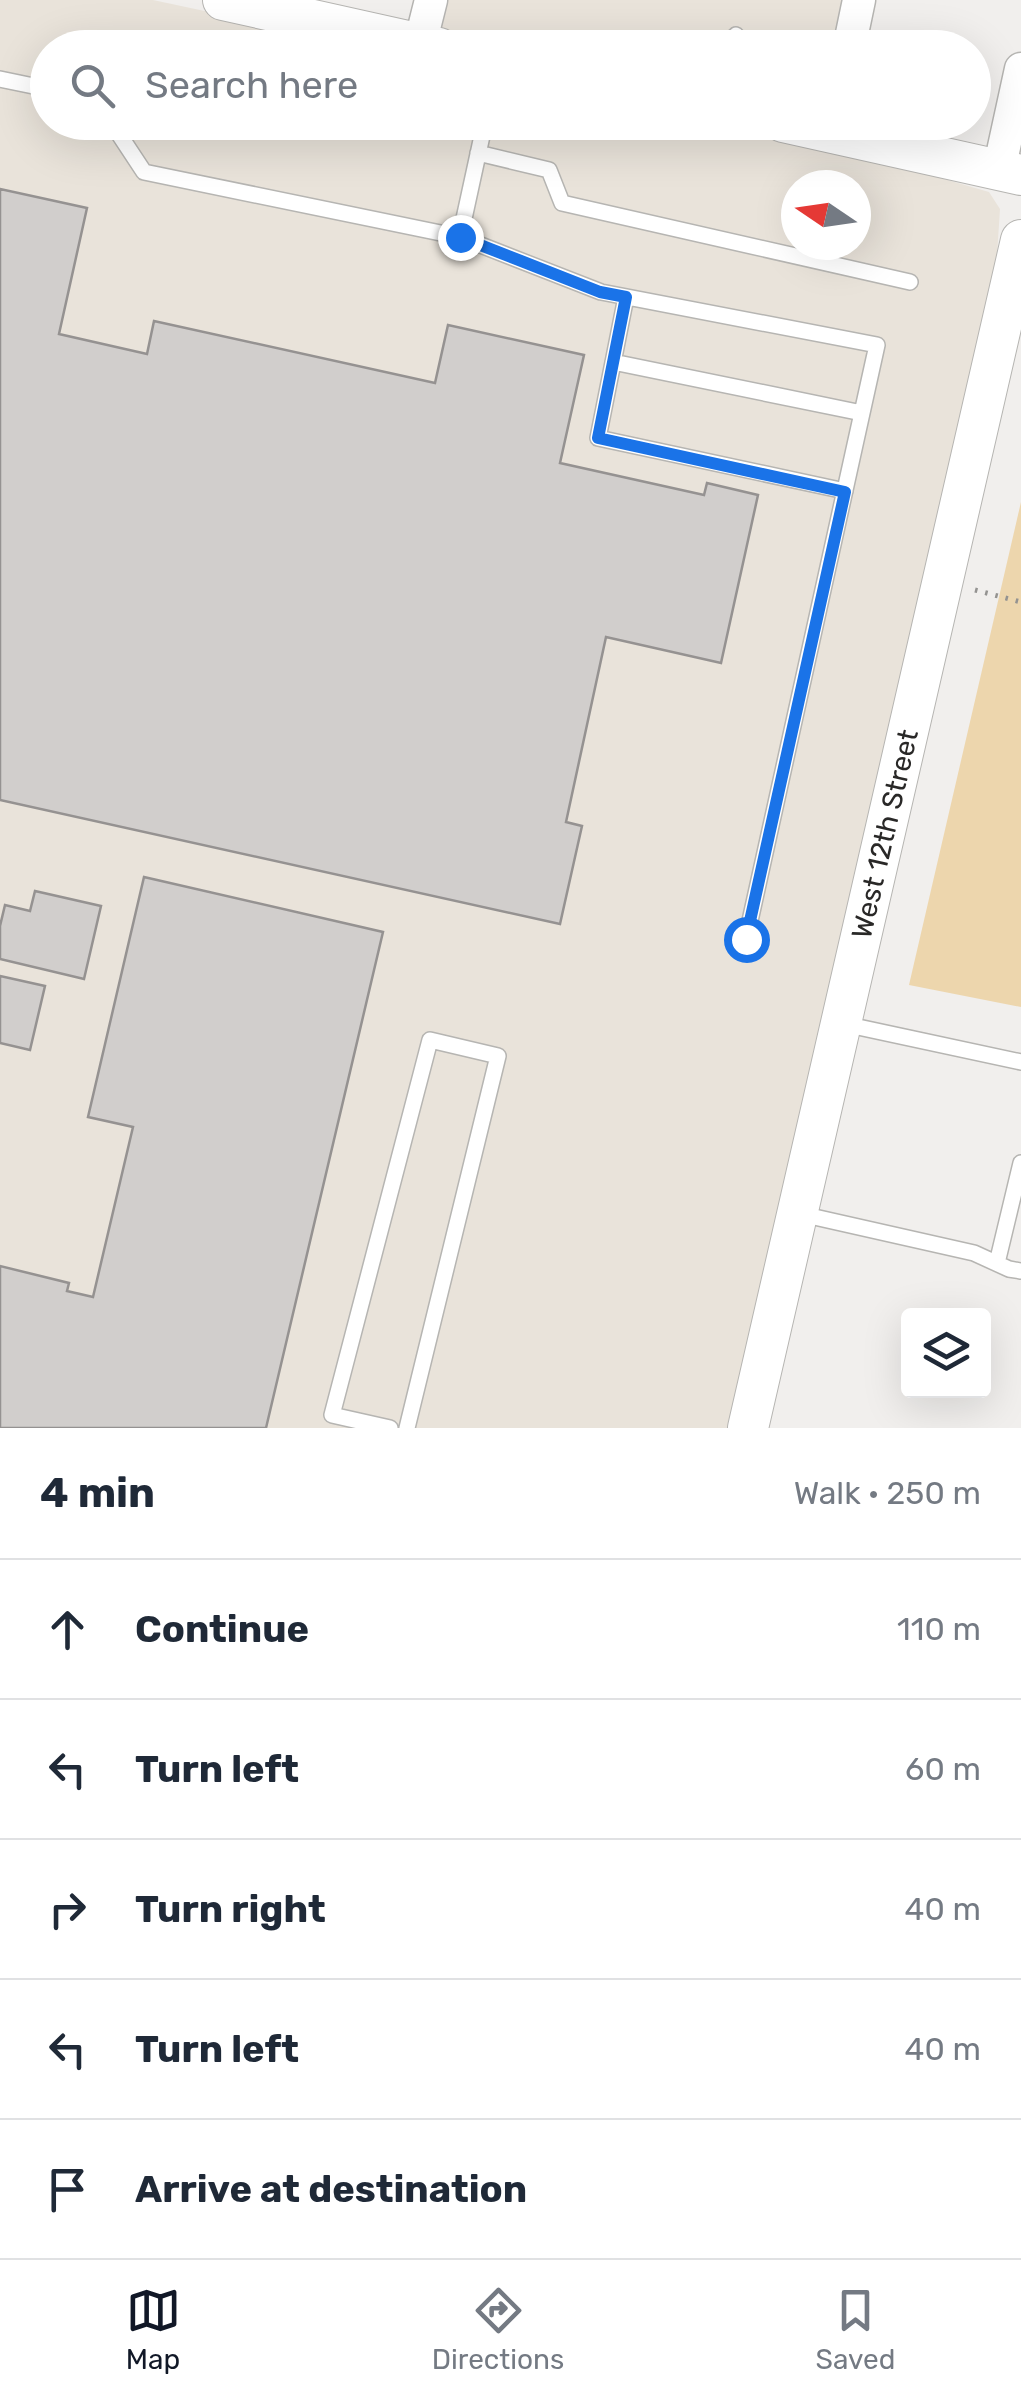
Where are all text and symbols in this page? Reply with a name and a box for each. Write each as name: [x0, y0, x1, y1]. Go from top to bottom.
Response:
search box: [30, 30, 991, 140]
icon: search: [65, 58, 120, 113]
text: Search here: [145, 62, 358, 108]
north arrow: [781, 170, 871, 260]
route end: [438, 215, 484, 261]
street label: West 12th Street: [845, 726, 925, 942]
route start: [724, 917, 770, 963]
map controls: [901, 1308, 991, 1398]
button: layers: [901, 1308, 991, 1398]
text: 4 min: [40, 1468, 155, 1518]
text: Walk · 250 m: [794, 1474, 981, 1512]
icon: ahead: [40, 1602, 95, 1657]
text: Continue: [135, 1606, 309, 1652]
text: 110 m: [897, 1610, 981, 1648]
icon: left: [40, 1742, 95, 1797]
text: Turn left: [135, 1746, 299, 1792]
text: 60 m: [905, 1750, 981, 1788]
icon: right: [40, 1882, 95, 1937]
text: Turn right: [135, 1886, 326, 1932]
text: 40 m: [905, 1890, 981, 1928]
icon: left: [40, 2022, 95, 2077]
text: Turn left: [135, 2026, 299, 2072]
text: 40 m: [905, 2030, 981, 2068]
icon: arrive: [40, 2162, 95, 2217]
text: Arrive at destination: [135, 2166, 527, 2212]
tab: Map: [126, 2283, 181, 2376]
tab: Directions: [432, 2283, 564, 2376]
tab: Saved: [815, 2283, 895, 2376]

